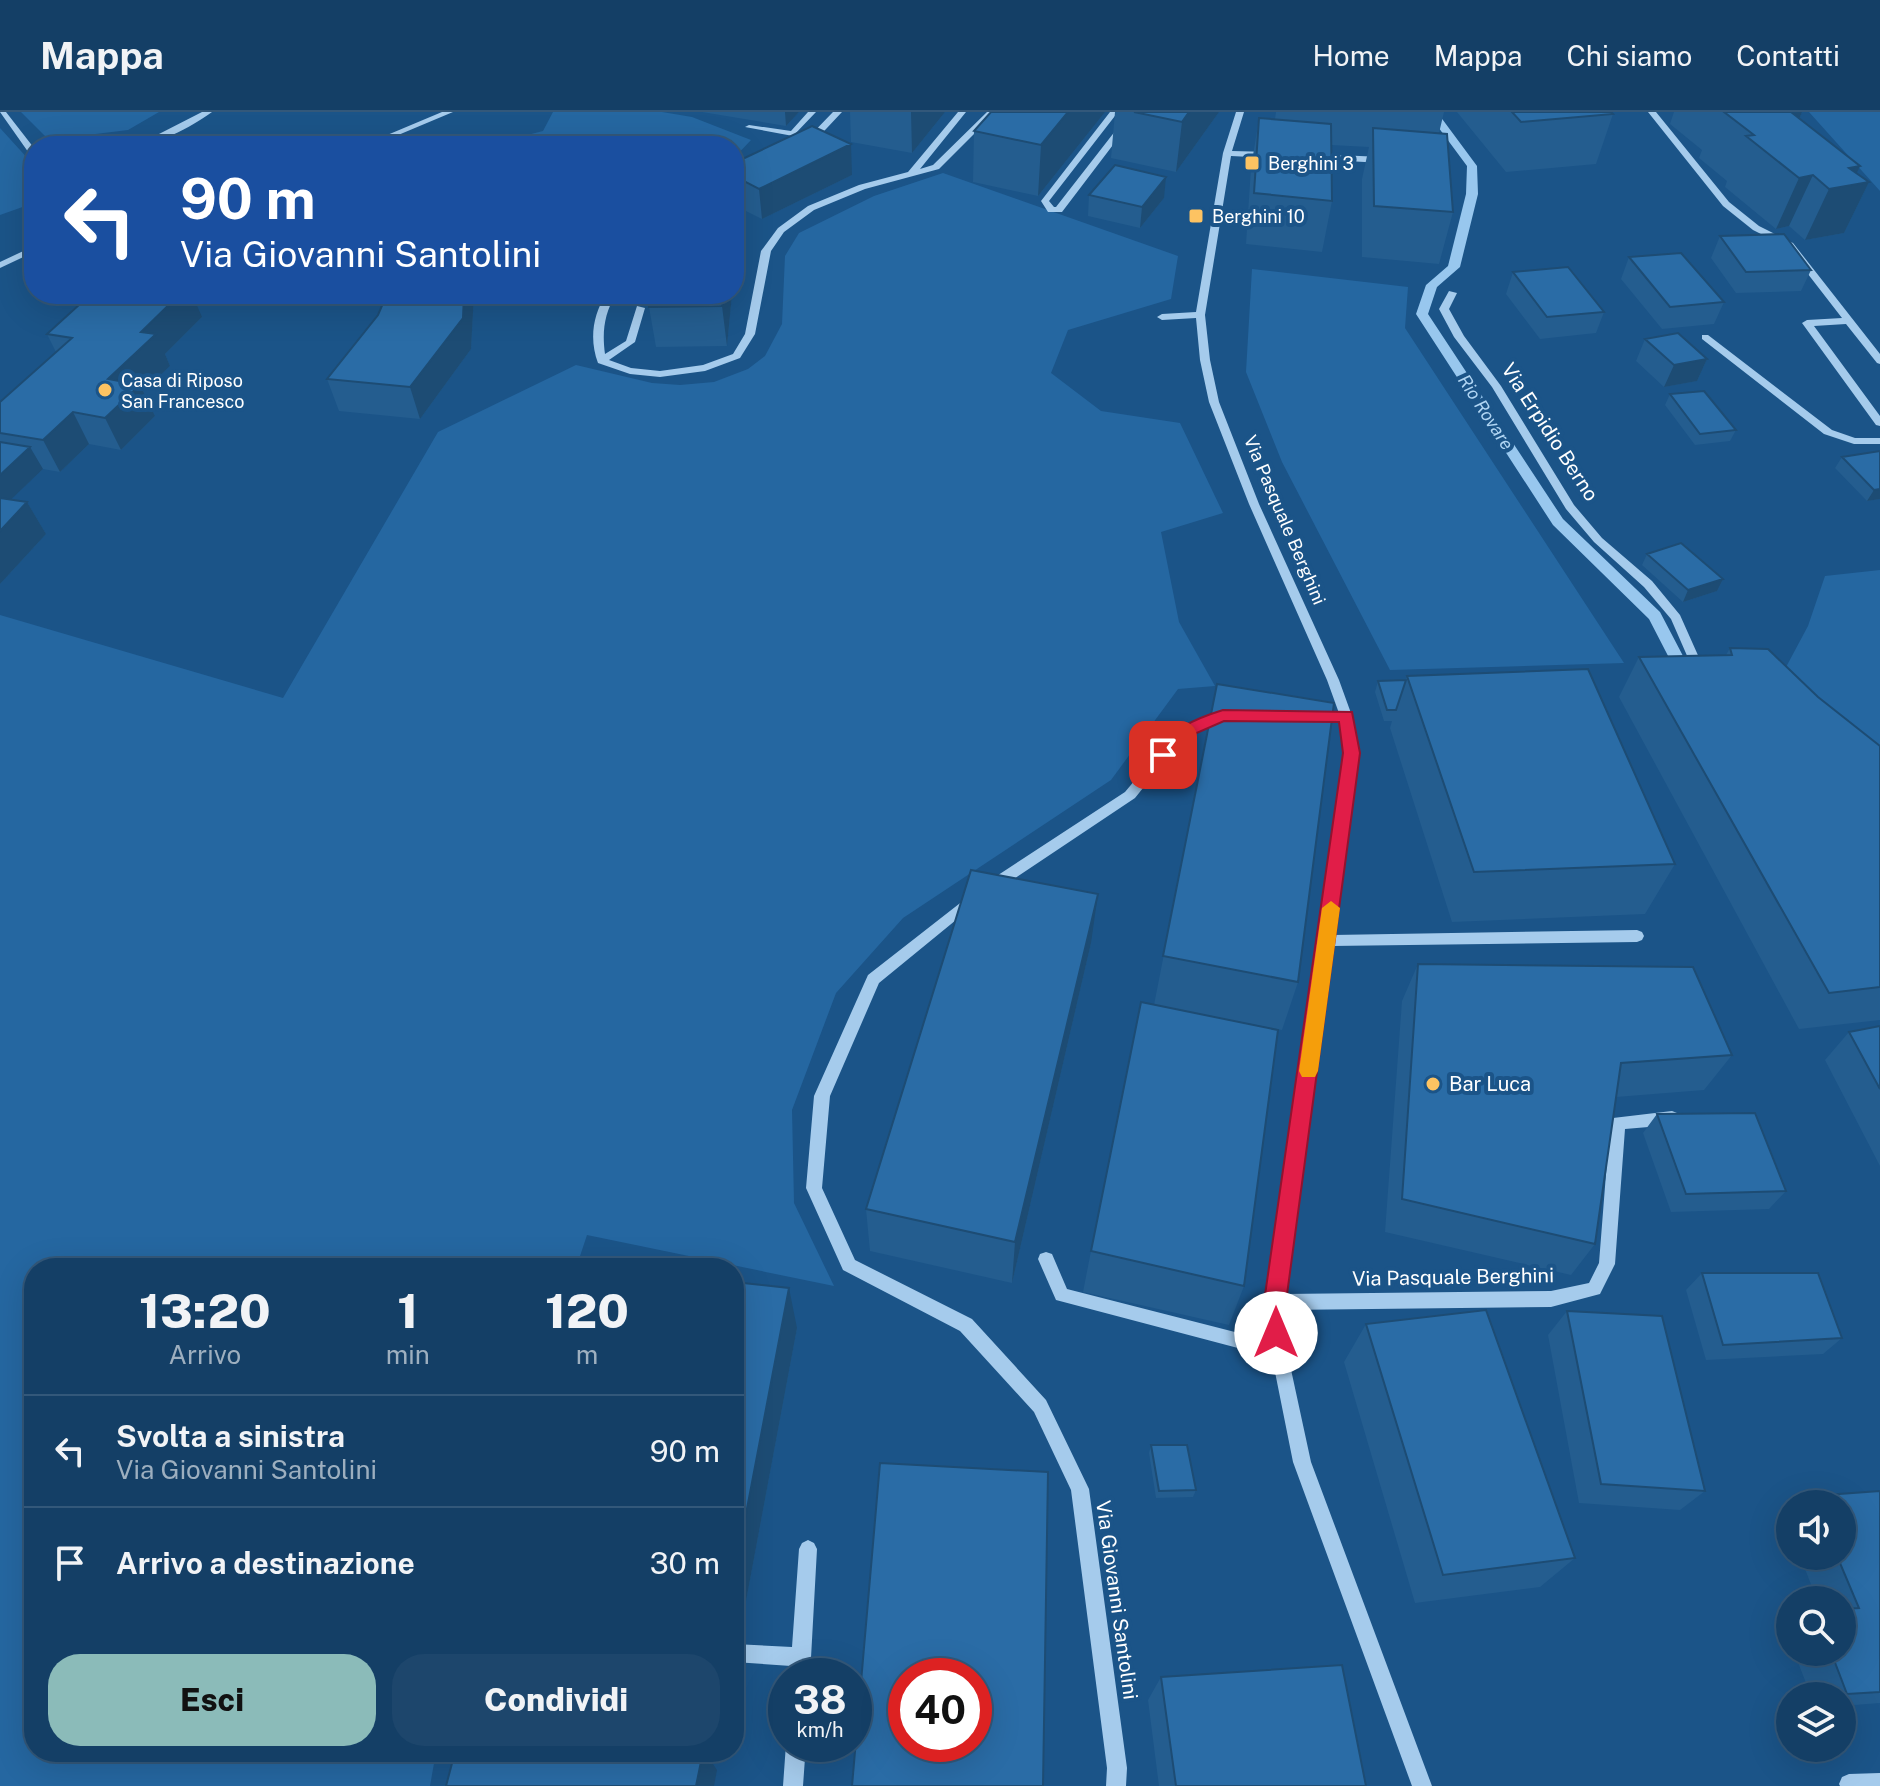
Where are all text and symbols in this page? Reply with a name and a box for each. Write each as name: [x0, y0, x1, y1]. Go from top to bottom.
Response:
text: Mappa: [40, 33, 164, 78]
text: Home: [1313, 39, 1390, 72]
text: Mappa: [1434, 39, 1523, 72]
text: Chi siamo: [1567, 39, 1692, 72]
text: Contatti: [1736, 39, 1840, 72]
place label: Berghini 3: [1268, 153, 1354, 174]
marker: Berghini 3: [1243, 154, 1261, 172]
text: 90 m: [180, 166, 316, 232]
icon: left: [48, 168, 152, 272]
place label: Berghini 10: [1212, 206, 1305, 227]
marker: Berghini 10: [1187, 207, 1205, 225]
text: Via Giovanni Santolini: [180, 233, 541, 275]
street label: Via Erpidio Berno: [1496, 359, 1604, 505]
place label: Casa di Riposo San Francesco: [121, 370, 244, 412]
water label: Rio Rovare: [1454, 370, 1518, 454]
marker: Casa di Riposo San Francesco: [96, 381, 114, 399]
street label: Via Pasquale Berghini: [1240, 432, 1330, 608]
pin: [1129, 721, 1197, 789]
icon: arrive: [1141, 733, 1185, 777]
place label: Bar Luca: [1449, 1072, 1531, 1096]
marker: Bar Luca: [1424, 1075, 1442, 1093]
street label: Via Pasquale Berghini: [1352, 1263, 1554, 1291]
text: 13:20: [139, 1282, 271, 1339]
text: 1: [397, 1282, 418, 1339]
text: 120: [545, 1282, 629, 1339]
position arrow: [1234, 1291, 1318, 1375]
text: Arrivo: [168, 1339, 241, 1370]
text: min: [386, 1339, 430, 1370]
text: m: [576, 1339, 598, 1370]
text: Svolta a sinistra: [116, 1418, 345, 1454]
icon: left: [48, 1429, 92, 1473]
text: 90 m: [650, 1433, 720, 1469]
text: Via Giovanni Santolini: [116, 1454, 377, 1485]
map controls: [1776, 1490, 1856, 1762]
button: sound: [1776, 1490, 1856, 1570]
street label: Via Giovanni Santolini: [1091, 1499, 1143, 1701]
icon: arrive: [48, 1541, 92, 1585]
text: Arrivo a destinazione: [116, 1545, 415, 1581]
text: 30 m: [650, 1545, 720, 1581]
button: search: [1776, 1586, 1856, 1666]
button: Esci: [48, 1654, 376, 1746]
button: Condividi: [392, 1654, 720, 1746]
speed limit sign: 40: [888, 1658, 992, 1762]
text: 38: [793, 1676, 847, 1723]
button: layers: [1776, 1682, 1856, 1762]
text: km/h: [796, 1718, 844, 1742]

